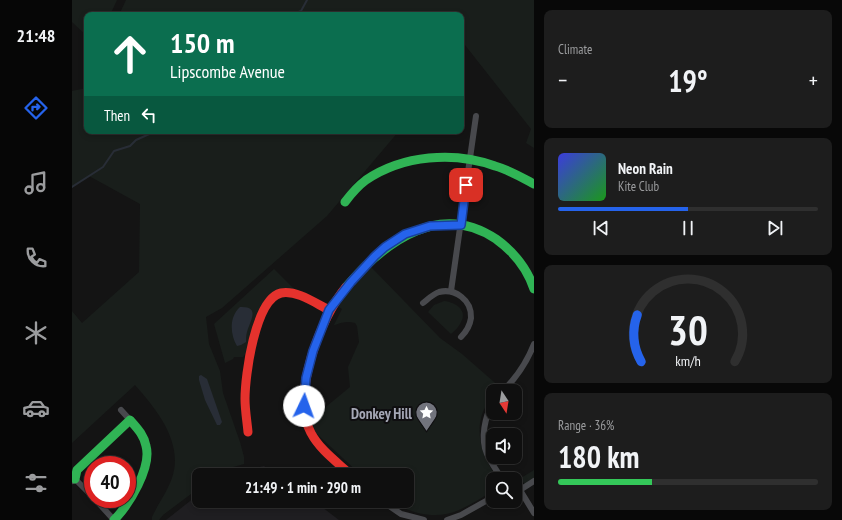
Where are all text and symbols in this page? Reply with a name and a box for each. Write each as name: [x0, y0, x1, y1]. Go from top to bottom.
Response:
text: 21:48: [17, 24, 55, 47]
text: 150 m: [170, 24, 234, 61]
icon: ahead: [104, 28, 156, 80]
text: Climate: [558, 41, 592, 58]
text: Lipscombe Avenue: [170, 60, 285, 83]
text: 19°: [668, 61, 708, 100]
text: −: [558, 66, 567, 94]
text: +: [809, 66, 818, 94]
icon: directions: [22, 94, 50, 122]
icon: left: [138, 104, 160, 126]
text: Then: [104, 106, 130, 125]
text: Neon Rain: [618, 159, 673, 178]
pin: [449, 168, 483, 202]
icon: music: [22, 169, 50, 197]
icon: arrive: [455, 174, 477, 196]
text: Kite Club: [618, 178, 659, 195]
icon: previous: [590, 217, 612, 239]
icon: pause: [677, 217, 699, 239]
icon: next: [764, 217, 786, 239]
icon: phone: [22, 244, 50, 272]
text: 30: [668, 303, 708, 356]
icon: climate: [22, 319, 50, 347]
text: km/h: [675, 350, 701, 369]
north arrow: [486, 384, 522, 420]
map controls: [486, 384, 522, 508]
position arrow: [283, 385, 325, 427]
icon: car: [22, 394, 50, 422]
place icon: Donkey Hill: [414, 400, 440, 433]
place label: Donkey Hill: [351, 404, 412, 423]
text: Range · 36%: [558, 417, 614, 434]
button: sound: [486, 428, 522, 464]
text: 180 km: [558, 437, 639, 476]
speed limit sign: 40: [84, 456, 136, 508]
icon: filters: [22, 469, 50, 497]
button: search: [486, 472, 522, 508]
text: 21:49 · 1 min · 290 m: [245, 478, 361, 497]

